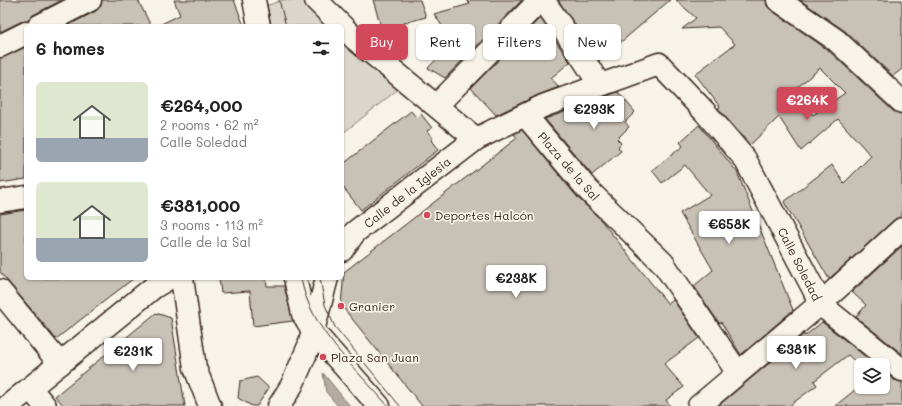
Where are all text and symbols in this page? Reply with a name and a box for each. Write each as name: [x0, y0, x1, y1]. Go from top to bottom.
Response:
chip: Buy: [356, 24, 408, 60]
chip: Rent: [416, 24, 475, 60]
chip: Filters: [483, 24, 556, 60]
chip: New: [564, 24, 621, 60]
text: 6 homes: [36, 37, 105, 59]
icon: filters: [310, 37, 332, 59]
pin: €264K: [779, 87, 835, 121]
text: €264K: [786, 91, 828, 108]
text: €264,000: [160, 94, 242, 116]
pin: €293K: [566, 96, 622, 130]
icon: home: [68, 98, 116, 146]
text: €293K: [573, 100, 615, 117]
text: 2 rooms · 62 m²: [160, 116, 259, 133]
street label: Plaza de la Sal: [535, 128, 603, 204]
text: Calle Soledad: [160, 133, 247, 150]
street label: Calle de la Iglesia: [360, 153, 454, 231]
text: €381,000: [160, 194, 240, 216]
icon: home: [68, 198, 116, 246]
place label: Deportes Halcón: [435, 207, 533, 223]
marker: Deportes Halcón: [422, 210, 432, 220]
pin: €658K: [701, 211, 757, 245]
text: €658K: [708, 215, 750, 232]
text: 3 rooms · 113 m²: [160, 216, 263, 233]
street label: Calle Soledad: [775, 225, 826, 304]
text: Calle de la Sal: [160, 233, 251, 250]
pin: €238K: [488, 265, 544, 299]
text: €238K: [495, 269, 537, 286]
place label: Granier: [349, 298, 395, 314]
marker: Granier: [336, 301, 346, 311]
pin: €381K: [768, 336, 824, 370]
pin: €231K: [105, 338, 161, 372]
text: €381K: [776, 340, 816, 357]
text: €231K: [113, 342, 153, 359]
place label: Plaza San Juan: [331, 349, 419, 365]
marker: Plaza San Juan: [318, 352, 328, 362]
map controls: [854, 358, 890, 394]
button: layers: [854, 358, 890, 394]

